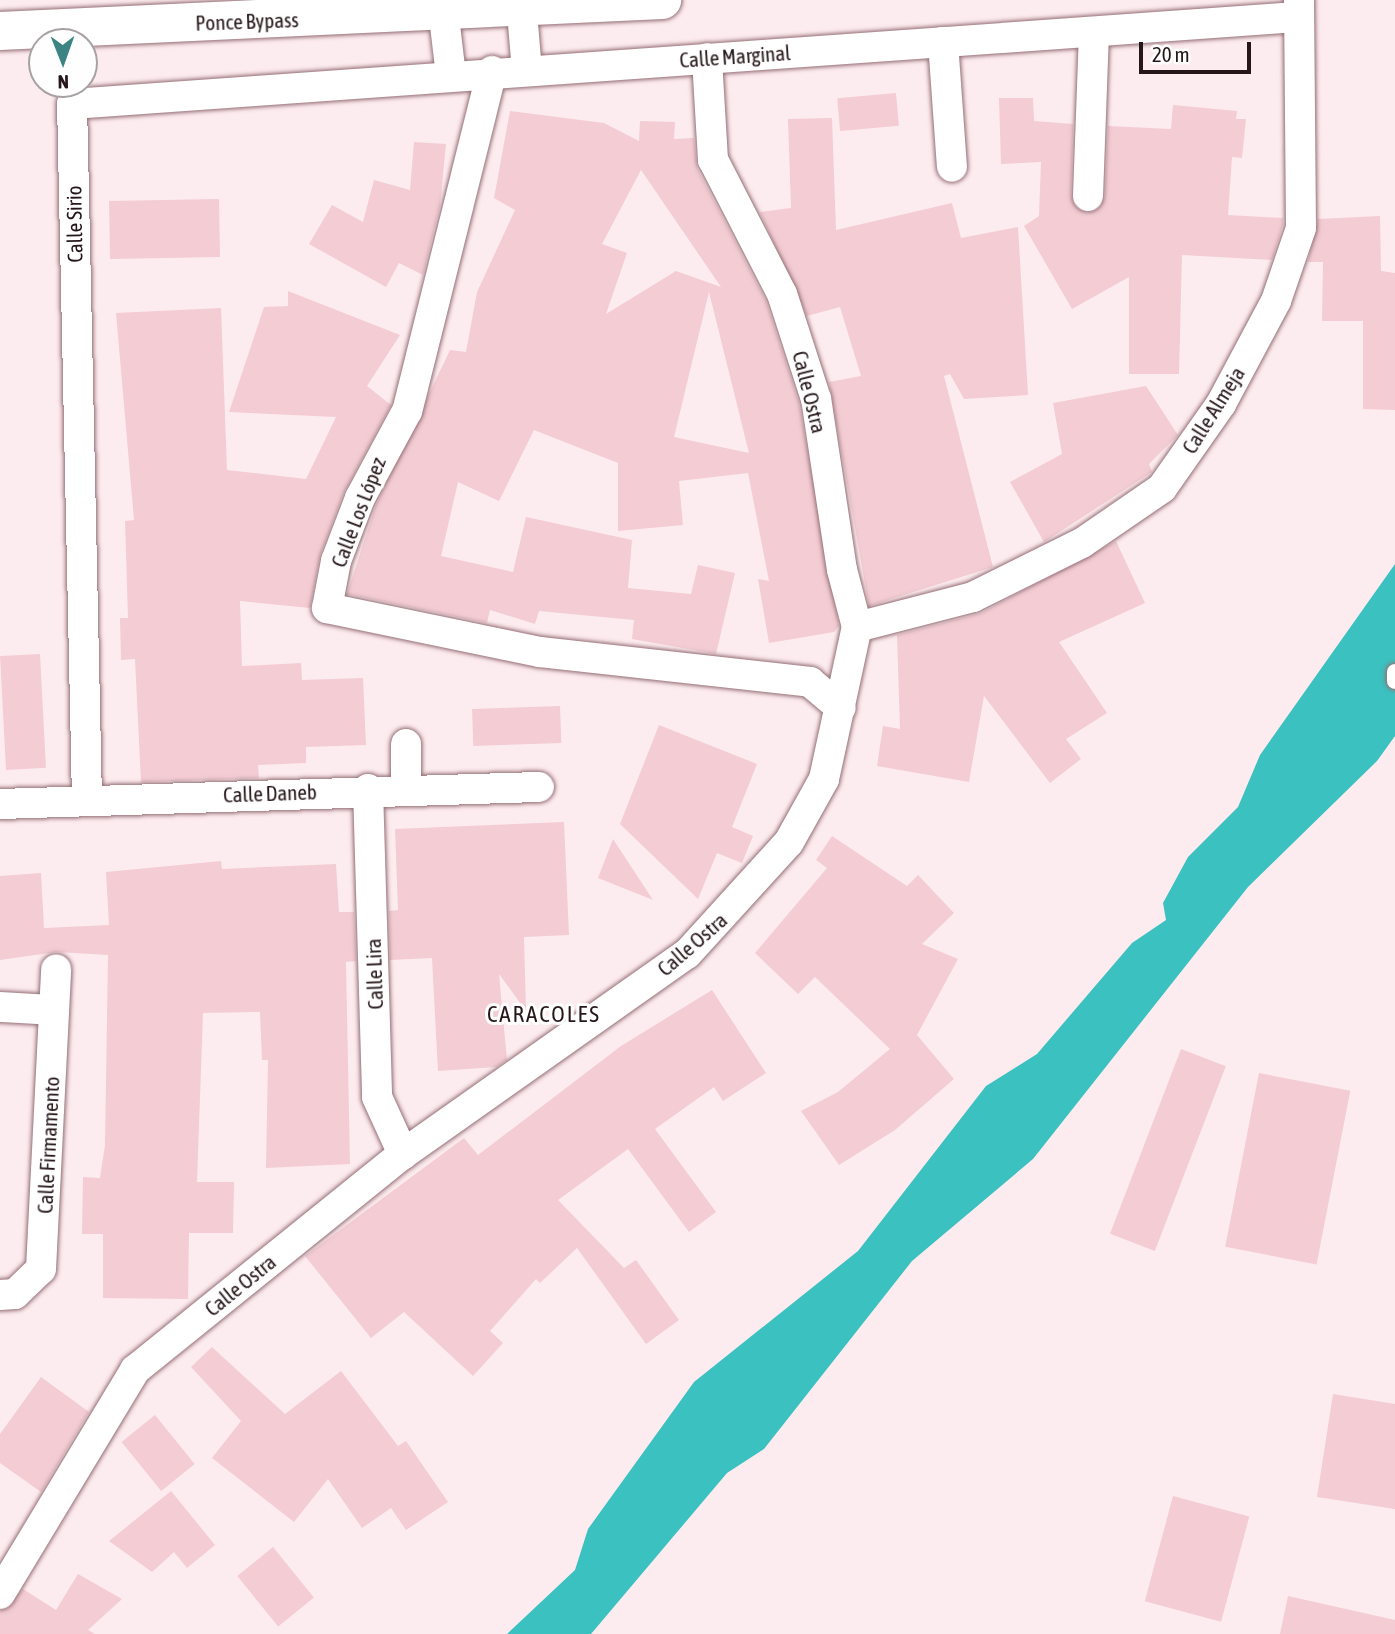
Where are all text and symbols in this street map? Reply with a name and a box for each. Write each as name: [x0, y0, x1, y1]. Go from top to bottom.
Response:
street label: Ponce Bypass: [195, 7, 299, 35]
north arrow: [28, 28, 98, 98]
scale bar: [1143, 28, 1255, 72]
street label: Calle Marginal: [679, 40, 791, 72]
text: 20 m: [1152, 42, 1190, 66]
text: N: [58, 71, 69, 93]
street label: Calle Sirio: [61, 185, 87, 263]
street label: Calle Ostra: [788, 348, 832, 436]
street label: Calle Almeja: [1176, 362, 1250, 458]
street label: Calle Los López: [325, 453, 391, 571]
street label: Calle Daneb: [223, 779, 317, 807]
street label: Calle Ostra: [652, 907, 732, 981]
street label: Calle Lira: [360, 938, 388, 1010]
district label: CARACOLES: [488, 1000, 600, 1028]
street label: Calle Firmamento: [32, 1076, 64, 1214]
street label: Calle Ostra: [200, 1249, 280, 1321]

